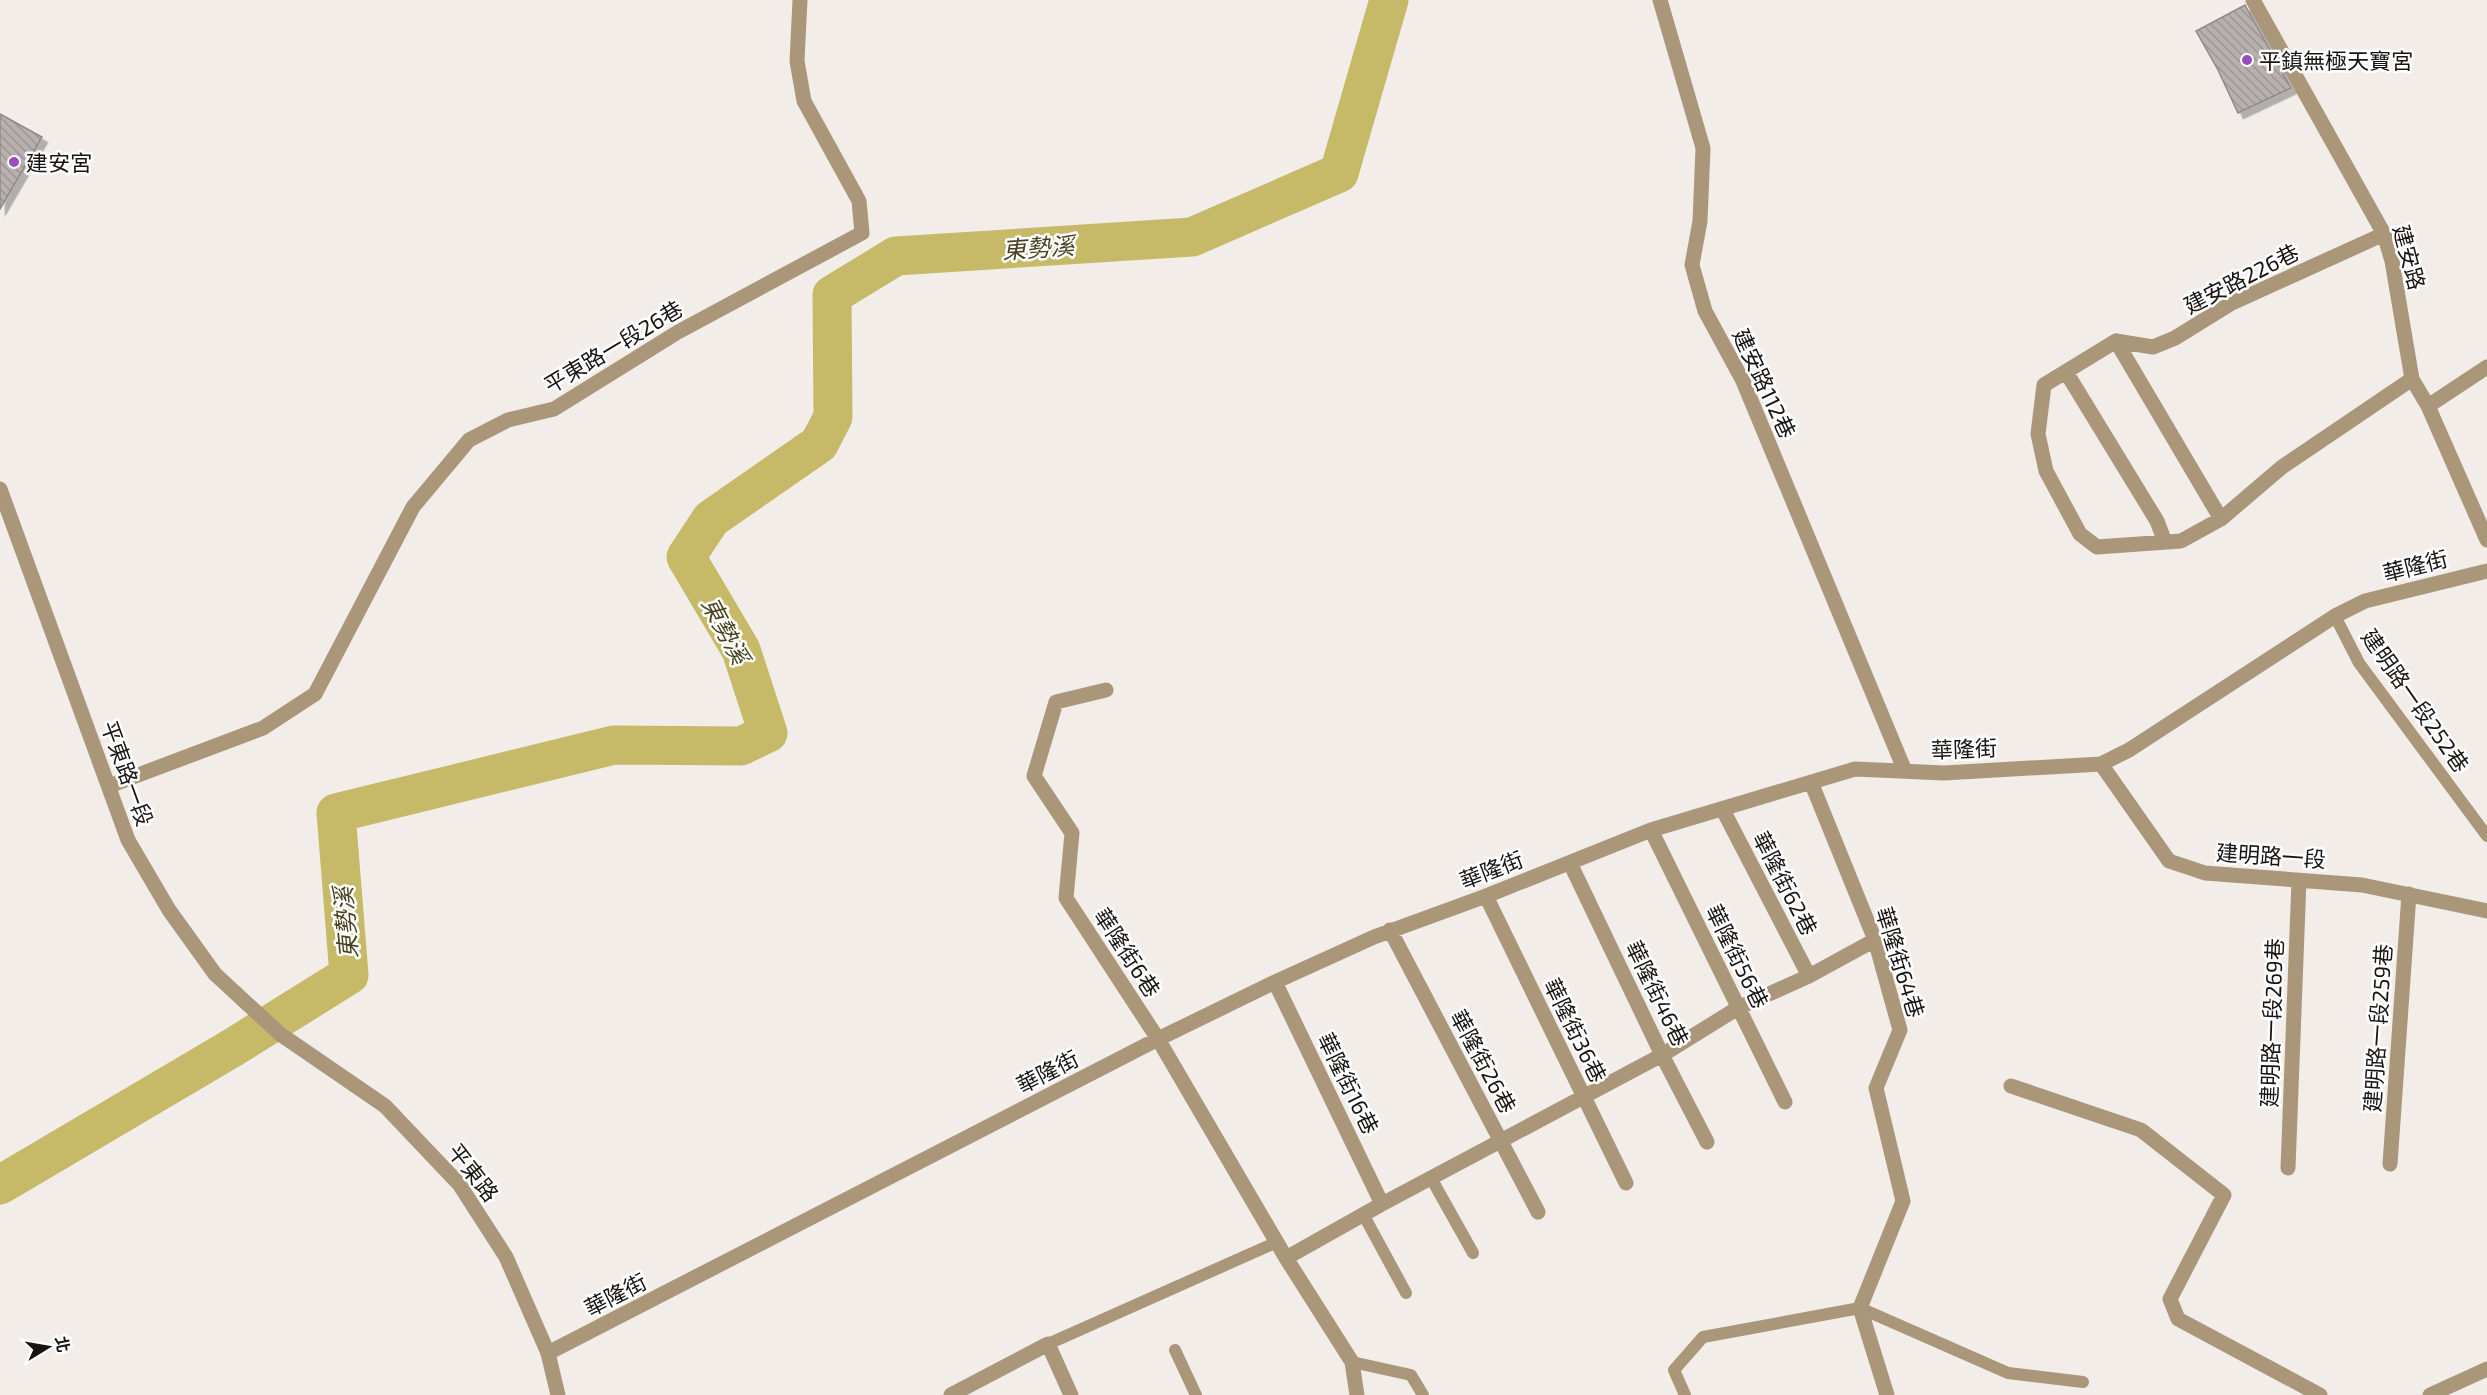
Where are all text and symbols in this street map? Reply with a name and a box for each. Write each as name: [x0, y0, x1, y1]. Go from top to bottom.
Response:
place label: 平鎮無極天寶宮: [2259, 47, 2413, 73]
marker: 平鎮無極天寶宮: [2240, 53, 2254, 67]
place label: 建安宮: [26, 149, 92, 175]
marker: 建安宮: [7, 155, 21, 169]
street label: 建安路: [2389, 222, 2431, 292]
water label: 東勢溪: [1001, 230, 1078, 264]
street label: 建安路226巷: [2179, 238, 2303, 318]
street label: 平東路一段26巷: [539, 294, 687, 398]
street label: 建安路112巷: [1728, 324, 1802, 442]
street label: 華隆街: [2380, 544, 2450, 586]
water label: 東勢溪: [696, 591, 757, 671]
street label: 建明路一段252巷: [2357, 624, 2475, 776]
street label: 平東路一段: [97, 717, 159, 829]
street label: 華隆街: [1931, 734, 1997, 762]
street label: 華隆街62巷: [1749, 827, 1823, 939]
street label: 建明路一段: [2215, 838, 2327, 872]
street label: 華隆街: [1456, 845, 1526, 893]
water label: 東勢溪: [327, 883, 363, 960]
street label: 華隆街56巷: [1702, 900, 1774, 1012]
street label: 華隆街6巷: [1090, 903, 1166, 1001]
street label: 華隆街64巷: [1872, 904, 1930, 1020]
street label: 華隆街46巷: [1621, 936, 1695, 1050]
street label: 建明路一段269巷: [2255, 938, 2287, 1108]
street label: 建明路一段259巷: [2358, 943, 2396, 1113]
street label: 華隆街36巷: [1540, 974, 1612, 1086]
street label: 華隆街26巷: [1446, 1005, 1522, 1117]
street label: 華隆街16巷: [1313, 1028, 1385, 1138]
street label: 華隆街: [1012, 1044, 1082, 1098]
street label: 平東路: [443, 1138, 505, 1206]
street label: 華隆街: [580, 1267, 650, 1321]
north arrow: [18, 1317, 78, 1377]
text: 北: [52, 1334, 74, 1354]

